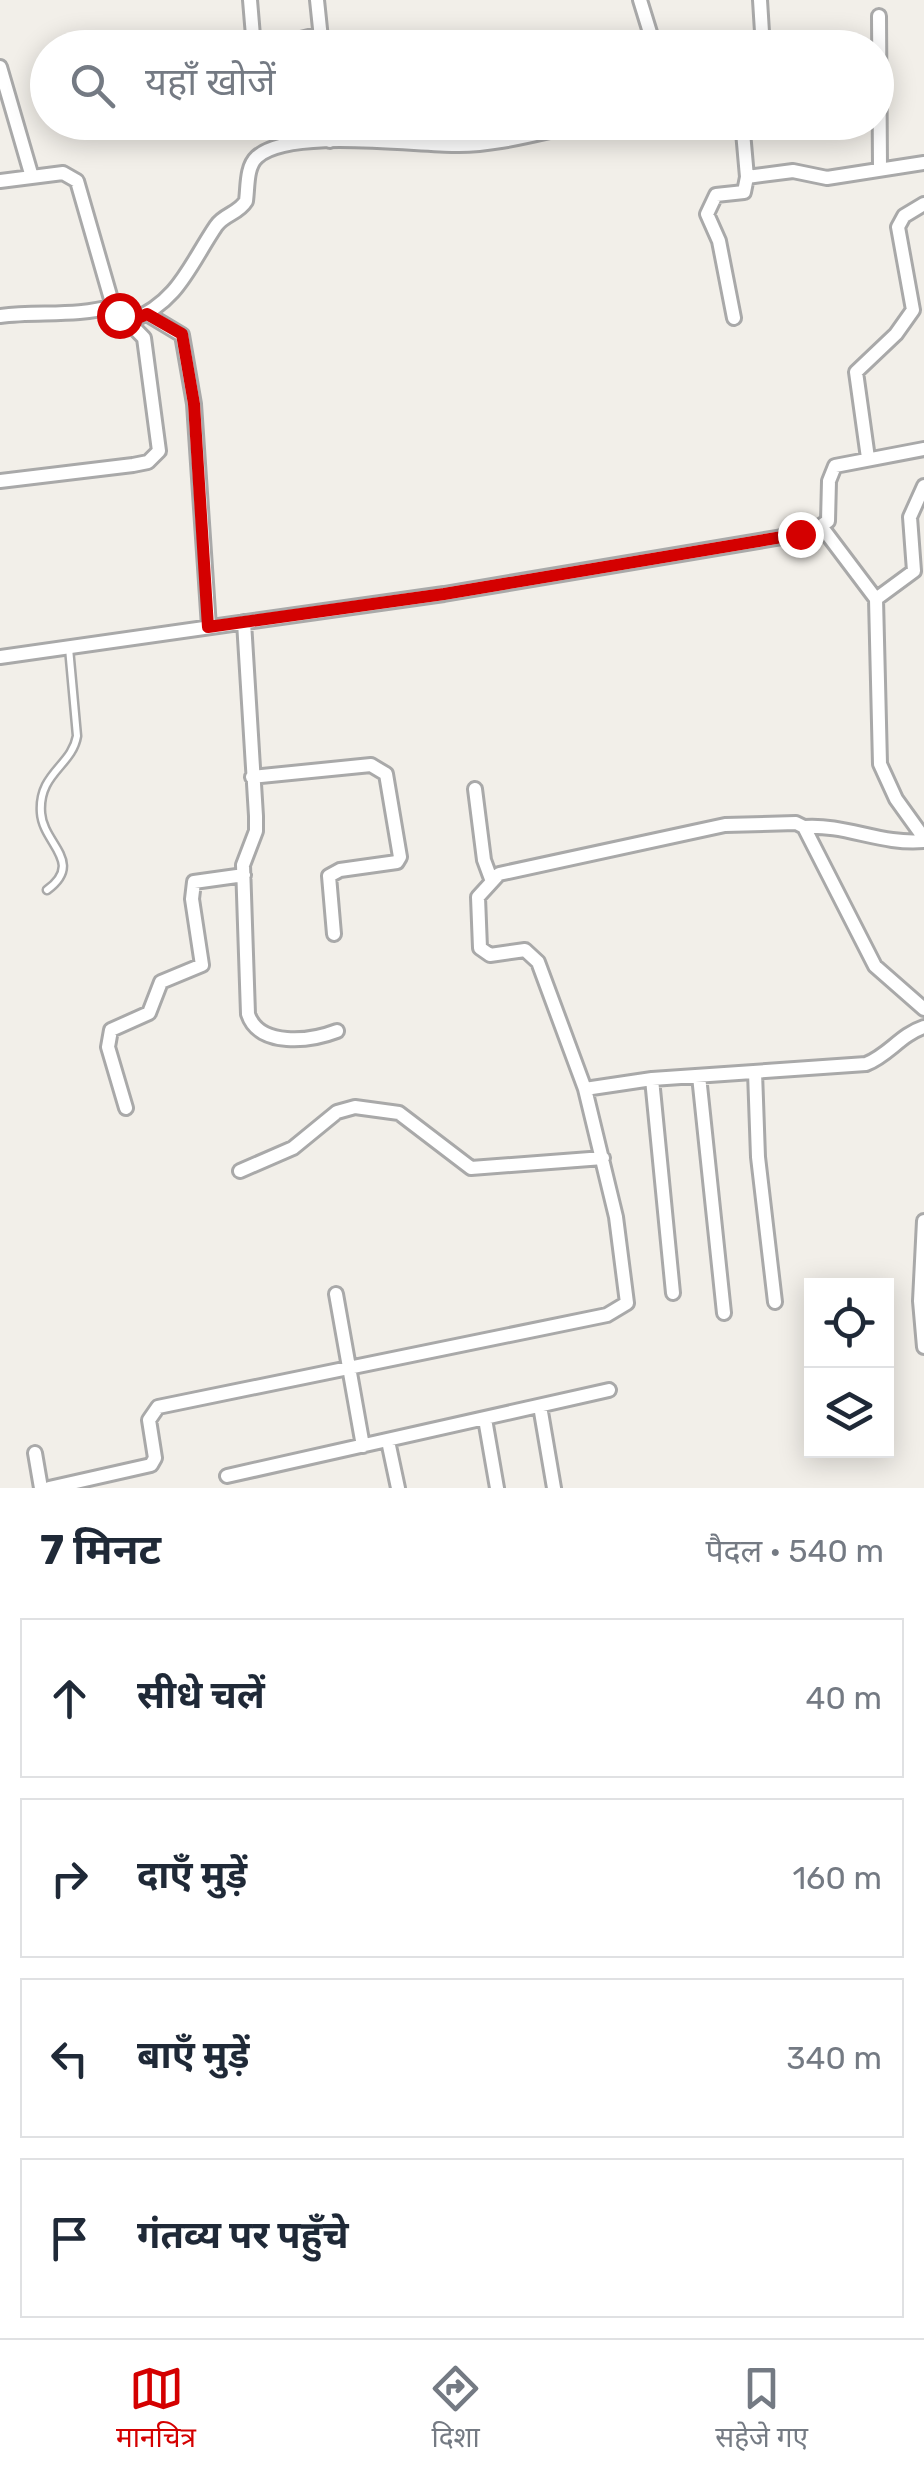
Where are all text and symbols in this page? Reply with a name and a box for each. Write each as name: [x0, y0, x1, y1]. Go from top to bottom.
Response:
search box: [30, 30, 894, 140]
icon: search: [65, 58, 120, 113]
text: यहाँ खोजें: [145, 59, 276, 105]
route start: [97, 293, 143, 339]
route end: [778, 512, 824, 558]
map controls: [804, 1278, 894, 1458]
button: locate: [804, 1278, 894, 1368]
button: layers: [804, 1368, 894, 1458]
text: 7 मिनट: [40, 1525, 161, 1575]
text: पैदल · 540 m: [705, 1532, 884, 1570]
icon: ahead: [42, 1671, 97, 1726]
text: सीधे चलें: [137, 1672, 265, 1718]
text: 40 m: [806, 1679, 882, 1717]
icon: right: [42, 1851, 97, 1906]
text: दाएँ मुड़ें: [137, 1852, 247, 1898]
text: 160 m: [792, 1859, 882, 1897]
icon: left: [42, 2031, 97, 2086]
text: बाएँ मुड़ें: [137, 2032, 249, 2078]
text: 340 m: [786, 2039, 882, 2077]
icon: arrive: [42, 2211, 97, 2266]
text: गंतव्य पर पहुँचे: [137, 2212, 349, 2258]
tab: मानचित्र: [116, 2361, 196, 2458]
tab: दिशा: [428, 2361, 483, 2458]
tab: सहेजे गए: [715, 2361, 808, 2458]

